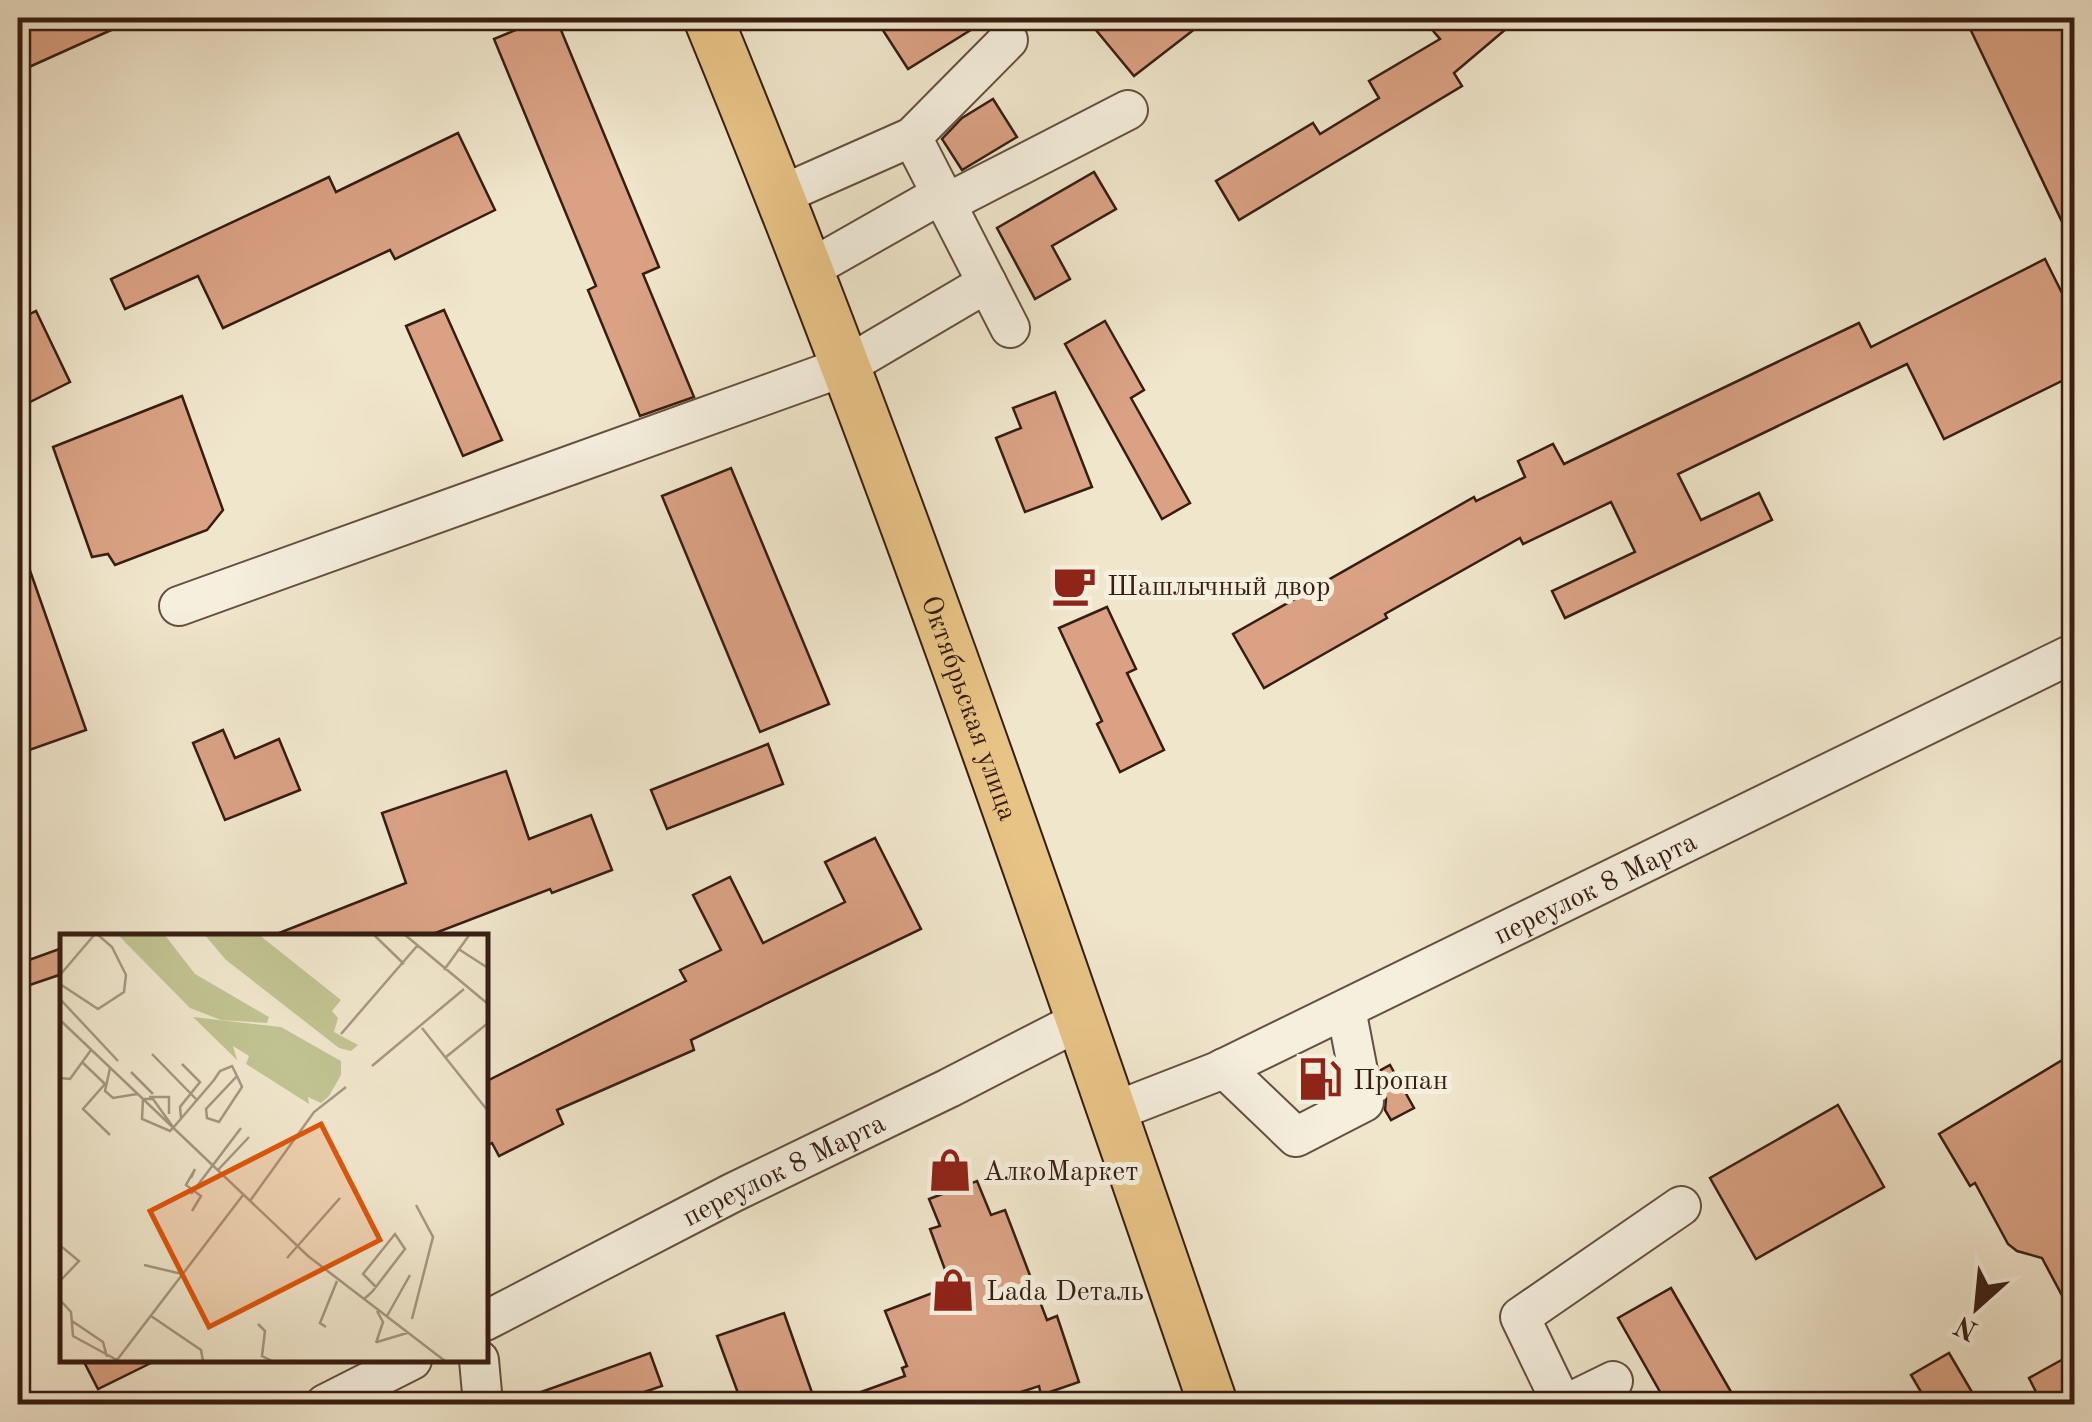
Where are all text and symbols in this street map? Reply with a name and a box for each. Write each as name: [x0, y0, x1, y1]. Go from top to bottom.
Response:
cafe icon: Шашлычный двор: [1050, 561, 1098, 609]
place label: Шашлычный двор: [1107, 574, 1330, 602]
street label: Октябрьская улица: [915, 592, 1021, 825]
street label: переулок 8 Марта: [1490, 828, 1702, 951]
inset map: [60, 934, 488, 1362]
fuel station icon: Пропан: [1296, 1055, 1344, 1103]
place label: Пропан: [1353, 1068, 1448, 1096]
street label: переулок 8 Марта: [679, 1110, 891, 1233]
shop icon: АлкоМаркет: [926, 1146, 974, 1194]
place label: АлкоМаркет: [983, 1159, 1138, 1187]
north arrow: [1927, 1257, 2027, 1357]
shop icon: Lada Dеталь: [929, 1266, 977, 1314]
place label: Lada Dеталь: [986, 1279, 1144, 1307]
text: N: [1951, 1309, 1983, 1344]

